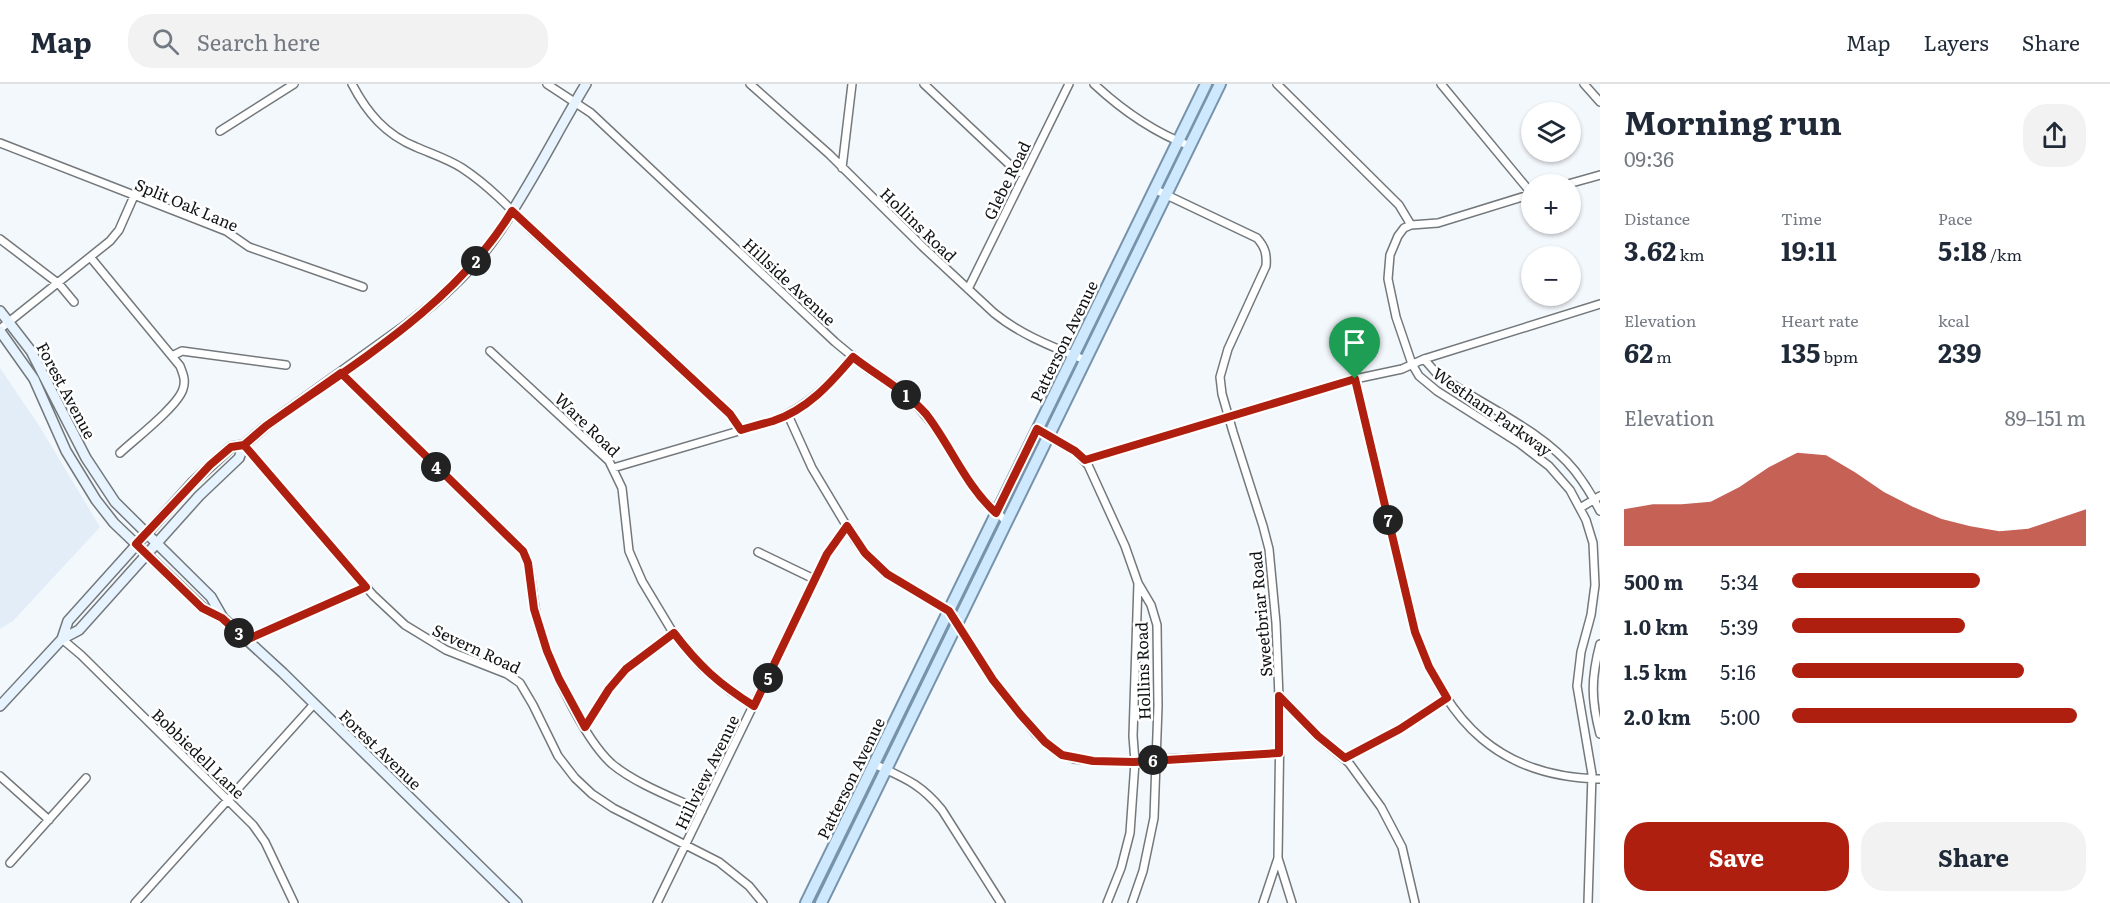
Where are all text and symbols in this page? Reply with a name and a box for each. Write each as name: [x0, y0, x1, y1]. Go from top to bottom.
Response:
search box: [128, 14, 548, 68]
text: Map: [30, 20, 92, 62]
icon: search: [149, 25, 182, 58]
text: Search here: [197, 25, 320, 58]
text: Map: [1846, 26, 1891, 57]
text: Layers: [1924, 26, 1989, 57]
text: Share: [2022, 26, 2080, 57]
text: Morning run: [1624, 96, 1842, 145]
map controls: [1521, 102, 1581, 306]
button: layers: [1521, 102, 1581, 162]
button: share: [2023, 104, 2086, 167]
street label: Glebe Road: [977, 136, 1036, 223]
text: 09:36: [1624, 143, 1674, 173]
street label: Split Oak Lane: [132, 171, 242, 237]
button: +: [1521, 174, 1581, 234]
street label: Hollins Road: [875, 181, 963, 267]
text: Distance: [1624, 206, 1690, 230]
text: Time: [1781, 206, 1822, 230]
text: Pace: [1938, 206, 1972, 230]
text: 3.62: [1624, 230, 1676, 269]
text: 19:11: [1781, 230, 1837, 269]
text: 5:18: [1938, 230, 1987, 269]
street label: Hillside Avenue: [738, 232, 842, 330]
text: km: [1676, 242, 1705, 266]
text: /km: [1987, 242, 2022, 266]
pin: 2: [461, 246, 491, 276]
button: −: [1521, 246, 1581, 306]
text: 2: [472, 249, 480, 273]
street label: Patterson Avenue: [1023, 276, 1103, 406]
text: Elevation: [1624, 308, 1696, 332]
text: Heart rate: [1781, 308, 1859, 332]
text: kcal: [1938, 308, 1970, 332]
pin: [1329, 317, 1380, 379]
icon: arrive: [1338, 326, 1371, 359]
text: 62: [1624, 332, 1653, 371]
text: 135: [1781, 332, 1820, 371]
text: 239: [1938, 332, 1981, 371]
street label: Forest Avenue: [31, 337, 103, 443]
text: m: [1653, 344, 1672, 368]
text: bpm: [1820, 344, 1858, 368]
street label: Westham Parkway: [1428, 361, 1558, 462]
pin: 1: [891, 380, 921, 410]
text: 1: [903, 383, 909, 407]
street label: Ware Road: [550, 386, 626, 462]
text: Elevation: [1624, 402, 1714, 432]
text: 89–151 m: [2005, 402, 2086, 432]
pin: 4: [421, 452, 451, 482]
text: 4: [431, 455, 441, 479]
pin: 7: [1373, 505, 1403, 535]
text: 7: [1384, 508, 1392, 532]
street label: Sweetbriar Road: [1243, 550, 1277, 678]
text: 500 m: [1624, 566, 1683, 596]
text: 5:34: [1720, 566, 1758, 596]
text: 1.0 km: [1624, 611, 1689, 641]
text: 5:39: [1720, 611, 1758, 641]
street label: Severn Road: [429, 617, 525, 679]
pin: 3: [224, 618, 254, 648]
text: 3: [235, 621, 243, 645]
street label: Hollins Road: [1128, 621, 1156, 720]
text: 1.5 km: [1624, 656, 1687, 686]
text: 5:16: [1720, 656, 1756, 686]
pin: 5: [753, 663, 783, 693]
text: 5: [764, 666, 772, 690]
text: 2.0 km: [1624, 701, 1691, 731]
text: 5:00: [1720, 701, 1760, 731]
street label: Bobbiedell Lane: [147, 702, 251, 804]
street label: Forest Avenue: [334, 703, 428, 795]
street label: Hillview Avenue: [668, 711, 744, 833]
street label: Patterson Avenue: [810, 713, 890, 843]
pin: 6: [1138, 745, 1168, 775]
text: 6: [1148, 748, 1158, 772]
button: Save: [1624, 822, 1849, 891]
button: Share: [1861, 822, 2086, 891]

